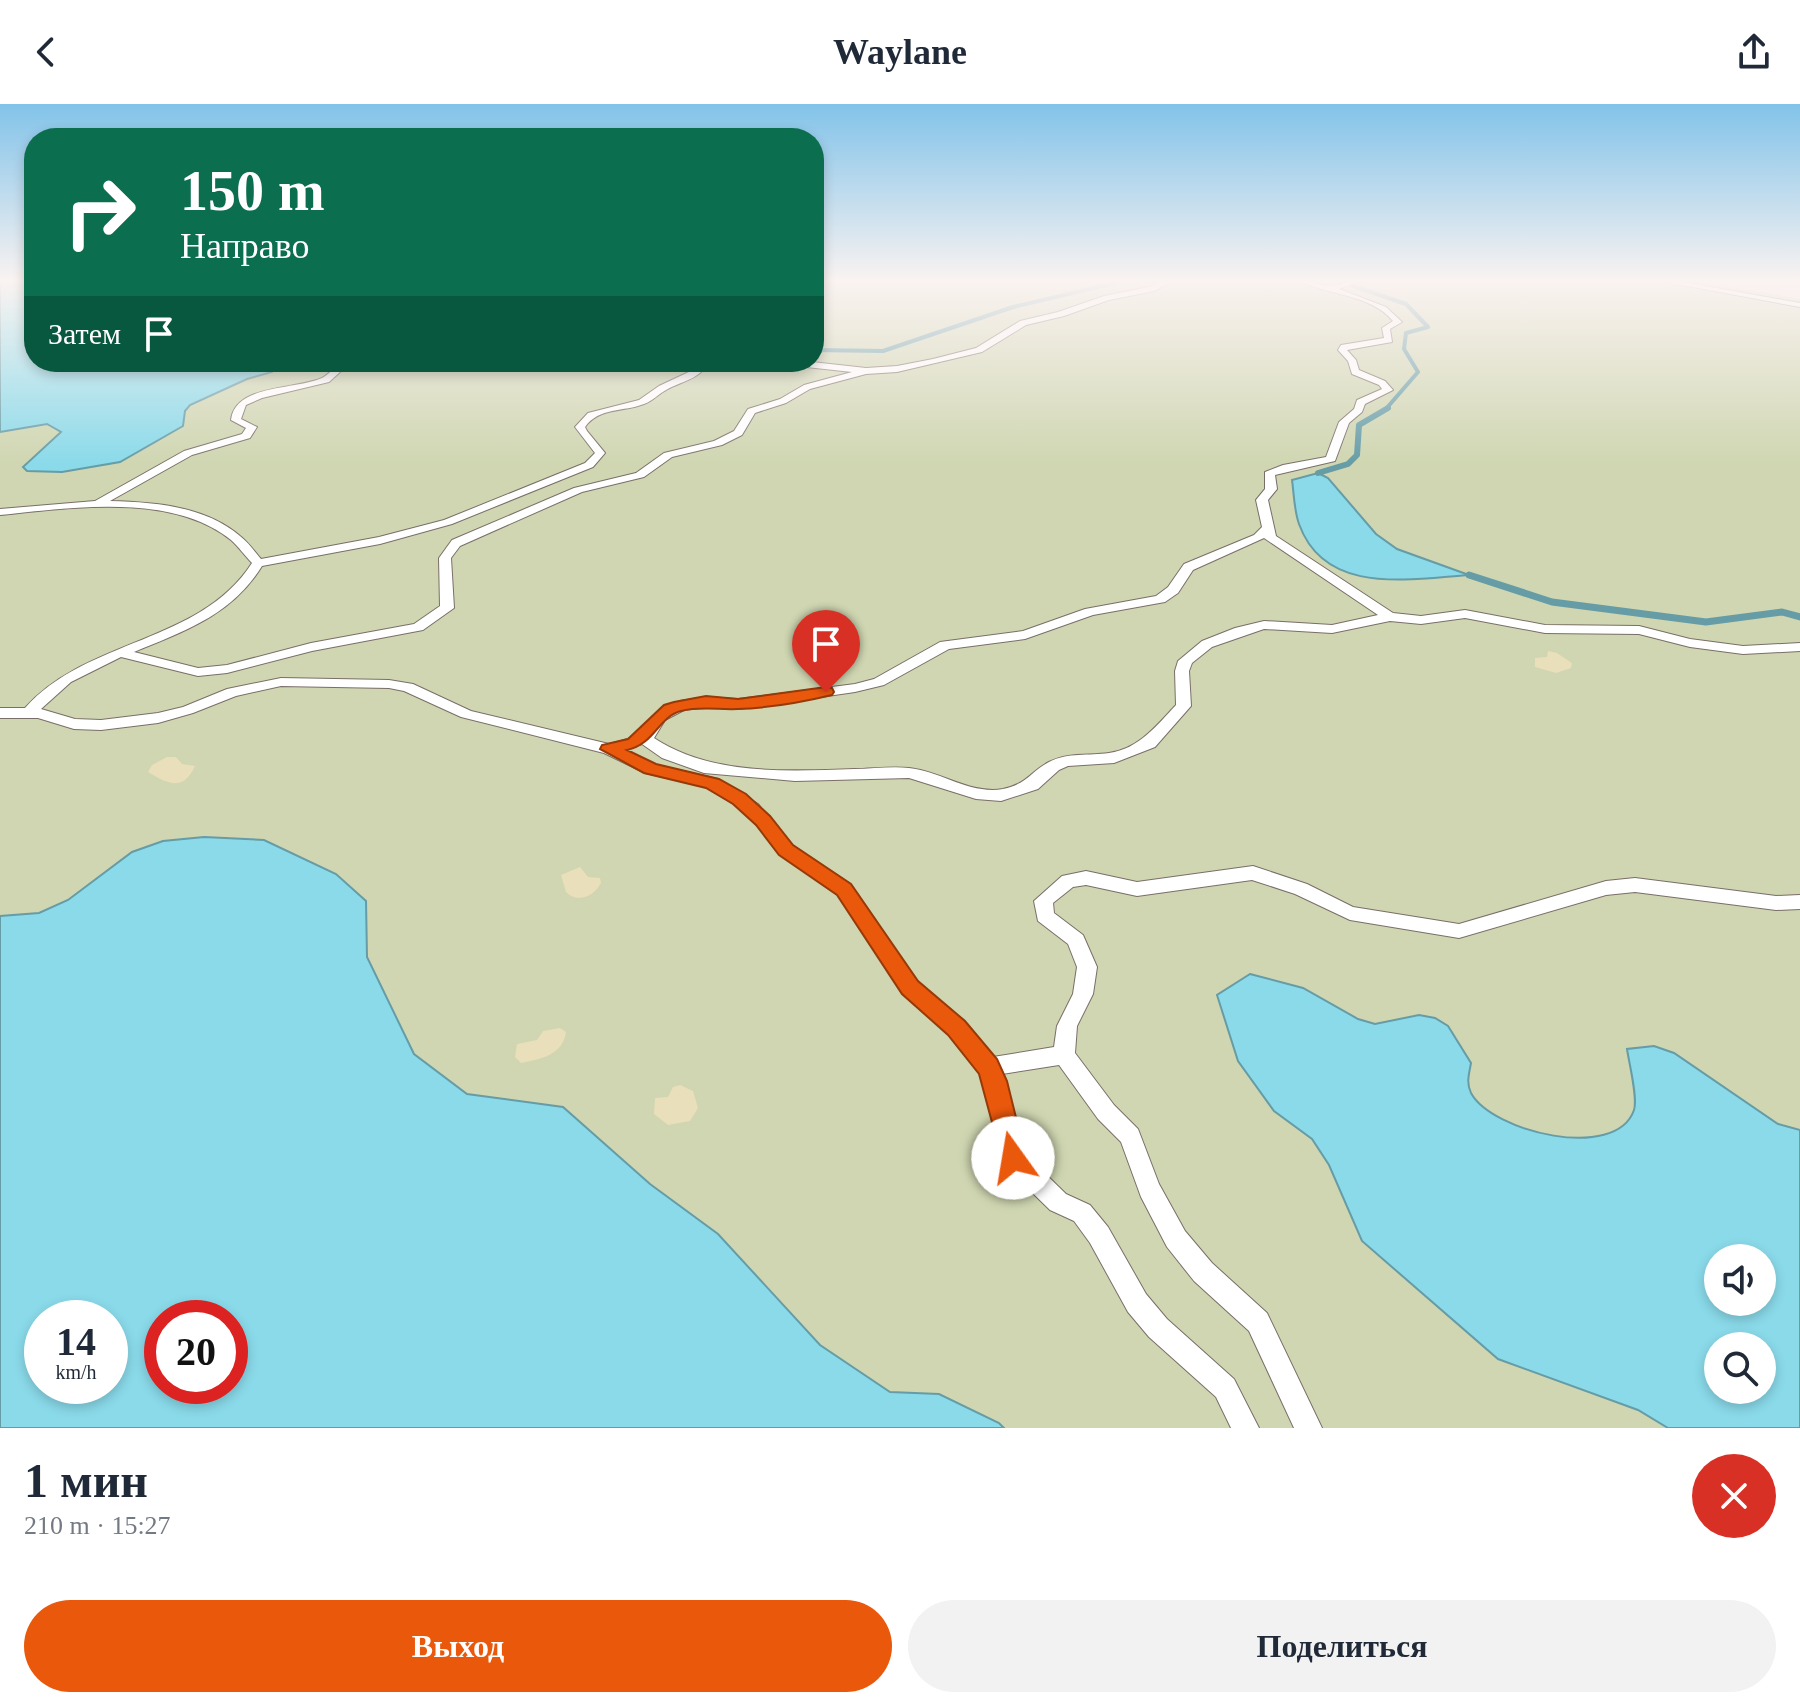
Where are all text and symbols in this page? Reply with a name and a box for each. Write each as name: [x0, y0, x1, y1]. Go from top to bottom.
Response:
icon: back: [24, 30, 68, 74]
icon: share: [1732, 30, 1776, 74]
text: Waylane: [833, 32, 967, 72]
icon: right: [48, 160, 152, 264]
text: 150 m: [180, 160, 325, 222]
text: Направо: [180, 226, 310, 266]
icon: arrive: [137, 312, 181, 356]
text: Затем: [48, 317, 121, 350]
pin: [792, 610, 860, 692]
icon: arrive: [804, 622, 848, 666]
position arrow: [971, 1116, 1055, 1200]
map controls: [1704, 1244, 1776, 1404]
button: sound: [1704, 1244, 1776, 1316]
speed limit sign: 20: [144, 1300, 248, 1404]
text: 14: [56, 1319, 96, 1364]
button: search: [1704, 1332, 1776, 1404]
text: km/h: [55, 1361, 97, 1383]
text: 1 мин: [24, 1454, 148, 1507]
button: close: [1692, 1454, 1776, 1538]
text: 210 m · 15:27: [24, 1511, 171, 1540]
button: Выход: [24, 1600, 892, 1692]
button: Поделиться: [908, 1600, 1776, 1692]

